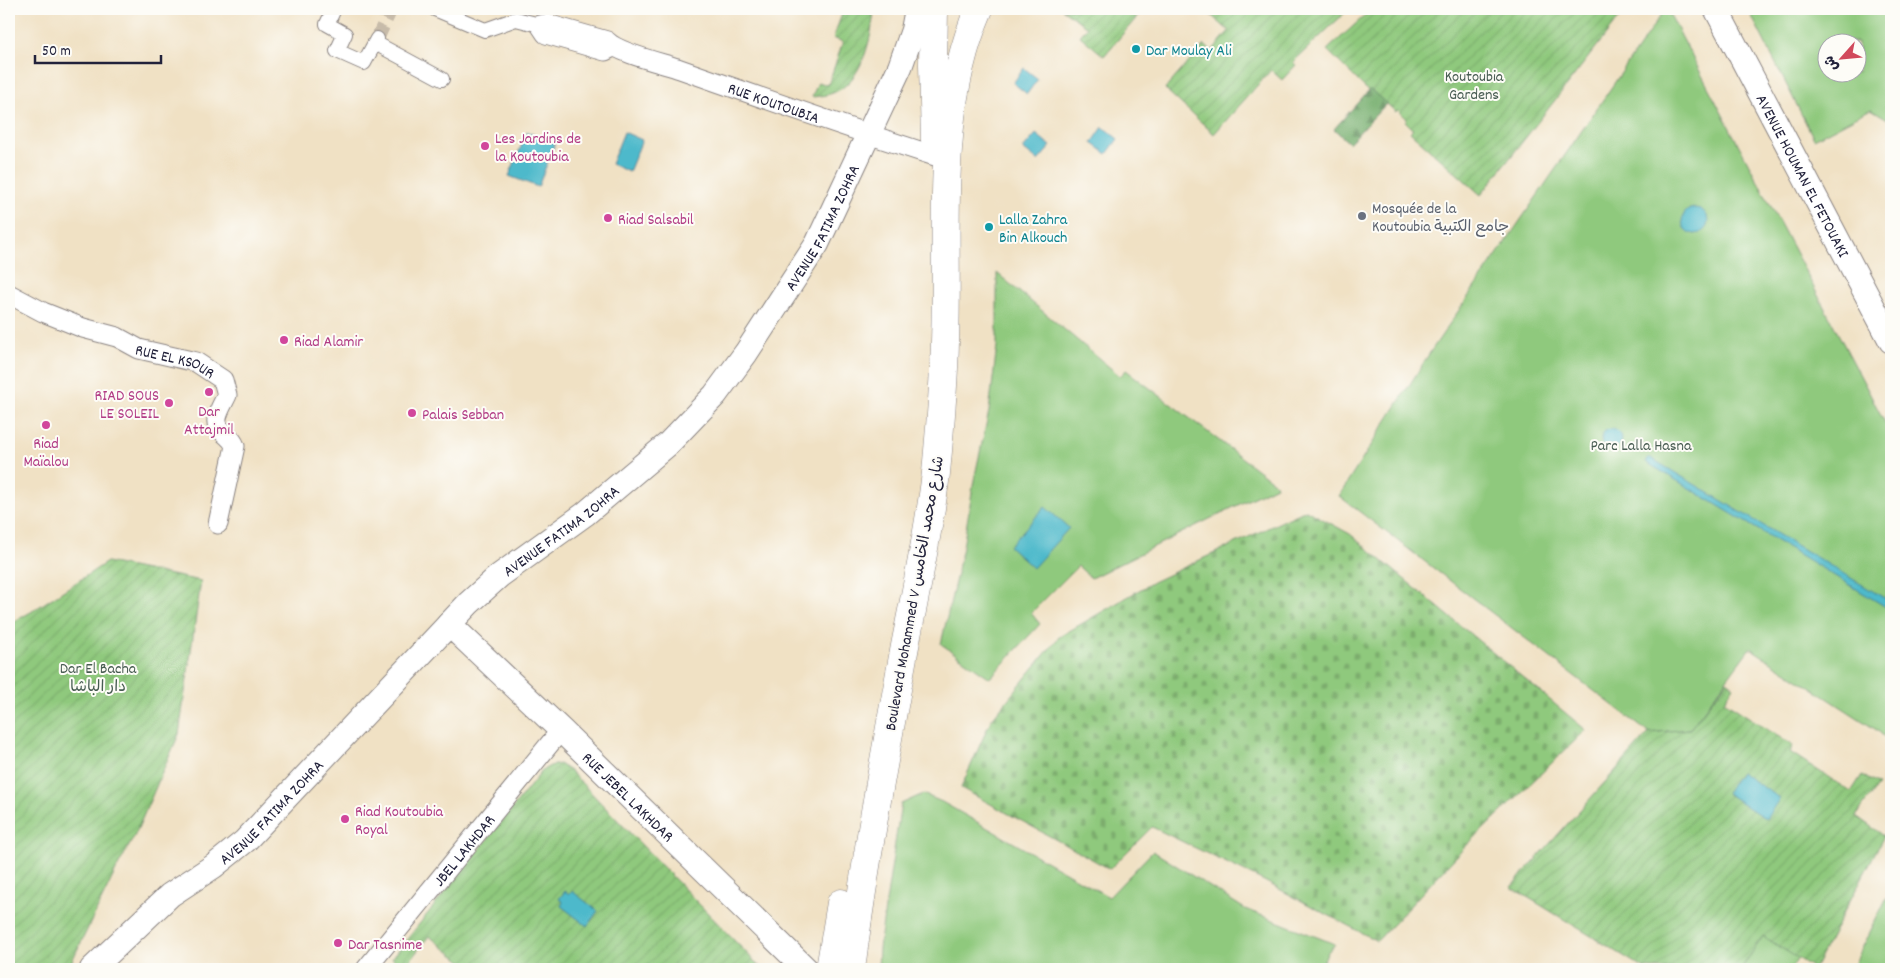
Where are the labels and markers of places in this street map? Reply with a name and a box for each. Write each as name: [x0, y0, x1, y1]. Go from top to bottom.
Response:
place label: Dar Moulay Ali: [1146, 40, 1232, 63]
marker: Dar Moulay Ali: [1130, 43, 1142, 55]
place label: Les Jardins de la Koutoubia: [495, 128, 581, 169]
marker: Les Jardins de la Koutoubia: [479, 140, 491, 152]
place label: Mosquée de la Koutoubia جامع الكتبية: [1372, 198, 1509, 239]
place label: Riad Salsabil: [618, 209, 694, 232]
place label: Lalla Zahra Bin Alkouch: [999, 209, 1068, 250]
marker: Mosquée de la Koutoubia جامع الكتبية: [1356, 210, 1368, 222]
marker: Riad Salsabil: [602, 212, 614, 224]
marker: Lalla Zahra Bin Alkouch: [983, 221, 995, 233]
place label: Riad Alamir: [294, 331, 363, 354]
marker: Riad Alamir: [278, 334, 290, 346]
place label: RIAD SOUS LE SOLEIL: [95, 385, 159, 426]
marker: Dar Attajmil: [203, 386, 215, 398]
marker: RIAD SOUS LE SOLEIL: [163, 397, 175, 409]
place label: Dar Attajmil: [184, 401, 234, 442]
place label: Palais Sebban: [422, 404, 504, 427]
marker: Palais Sebban: [406, 407, 418, 419]
marker: Riad Maïalou: [40, 419, 52, 431]
place label: Riad Maïalou: [23, 433, 69, 474]
place label: Riad Koutoubia Royal: [355, 801, 444, 842]
marker: Riad Koutoubia Royal: [339, 813, 351, 825]
place label: Dar Tasnime: [348, 934, 422, 957]
marker: Dar Tasnime: [332, 937, 344, 949]

